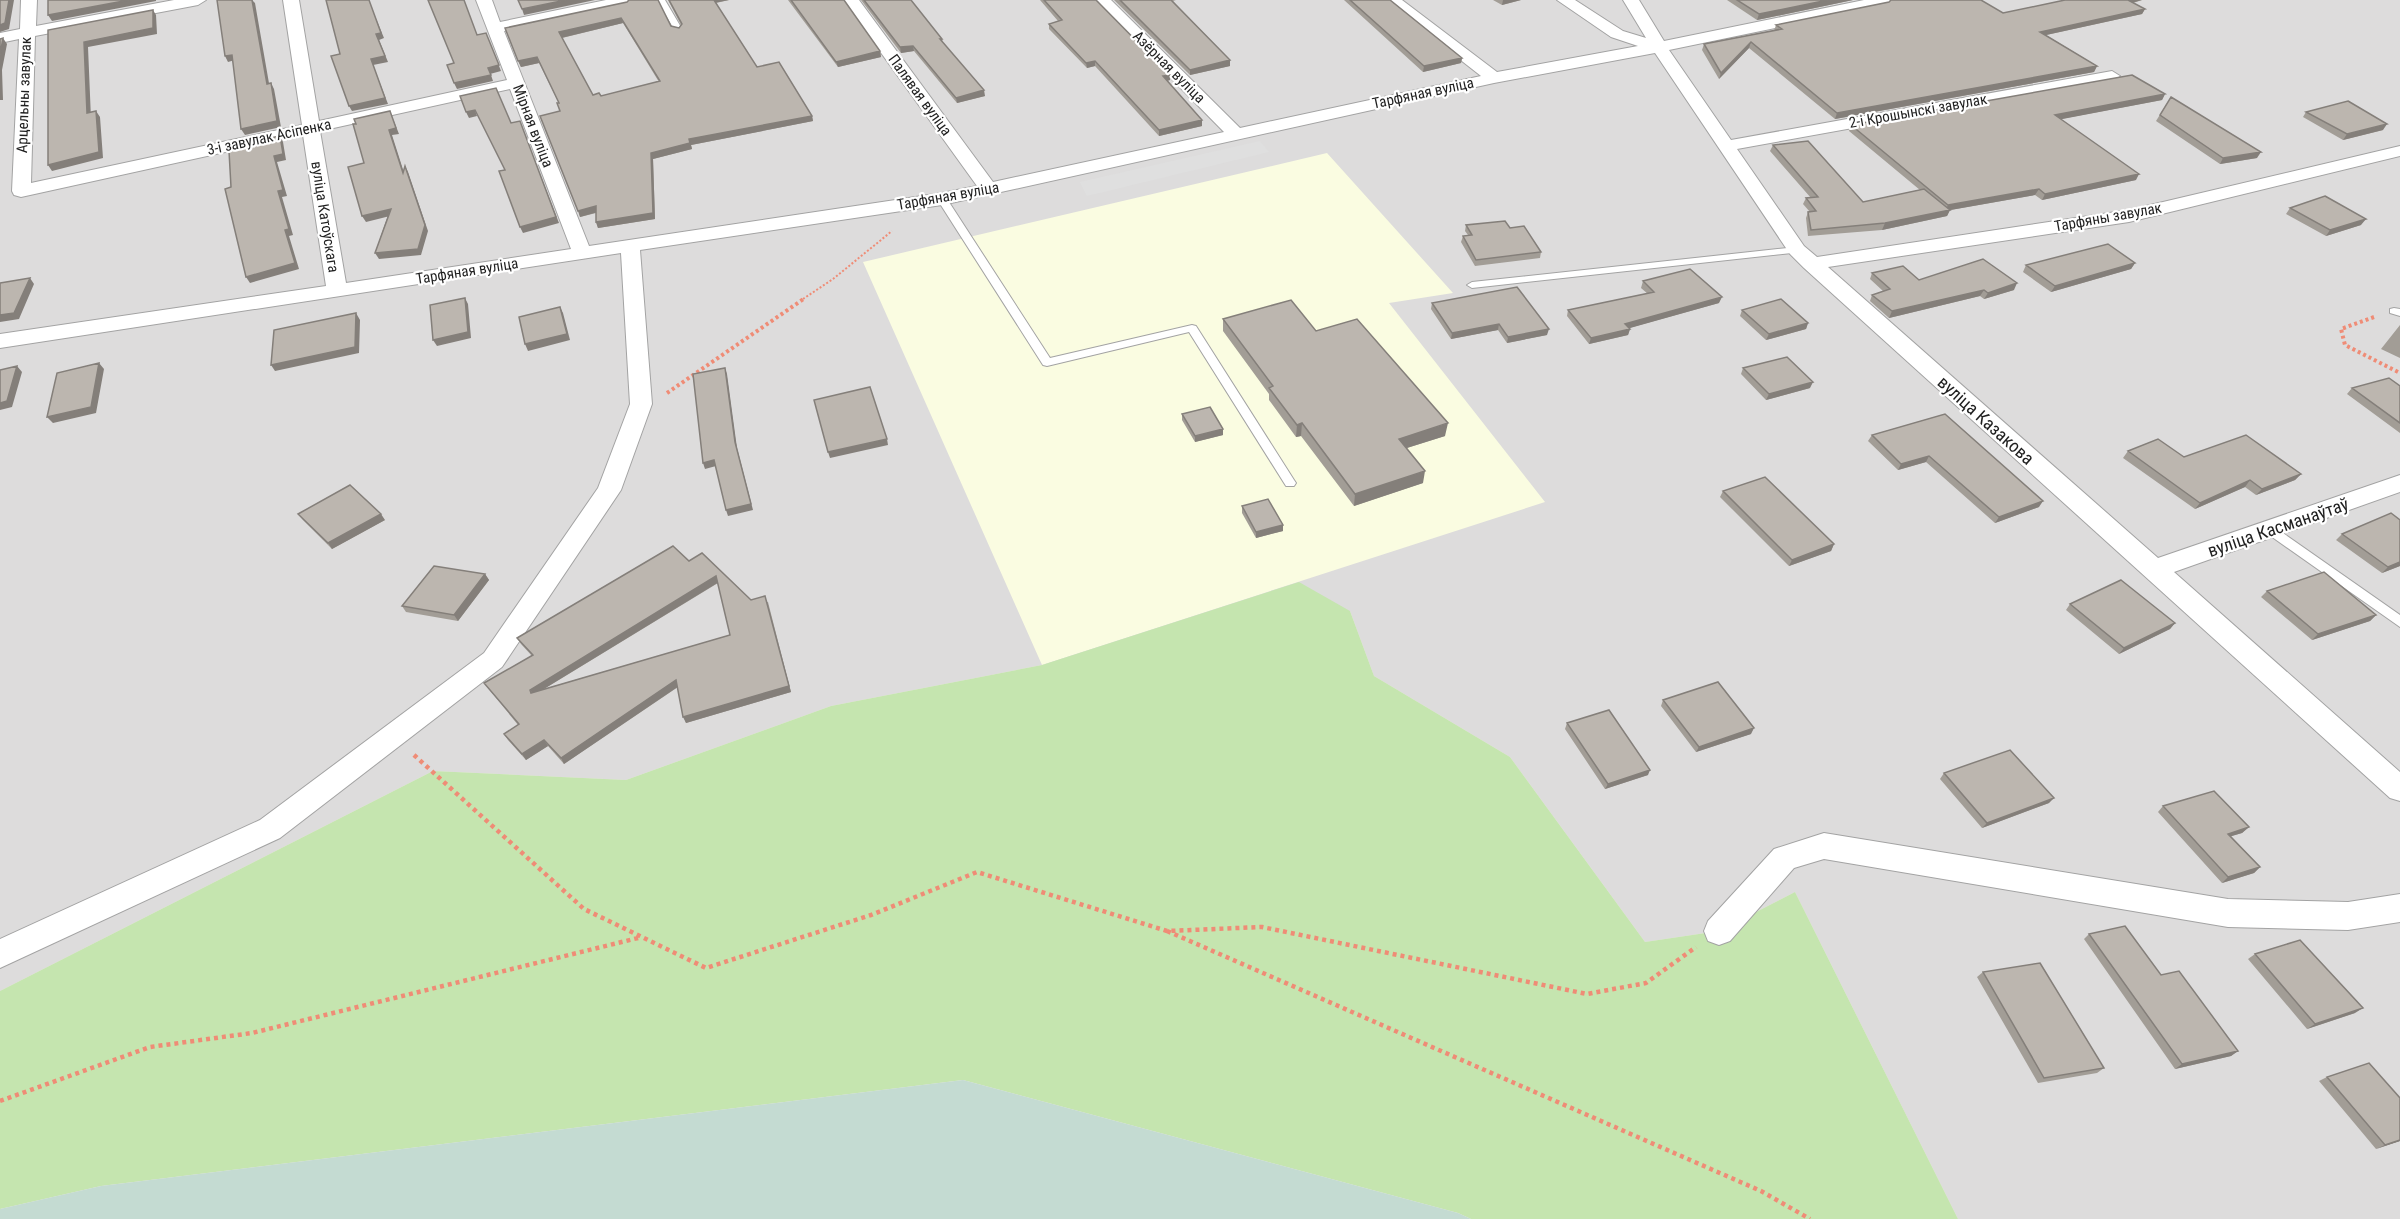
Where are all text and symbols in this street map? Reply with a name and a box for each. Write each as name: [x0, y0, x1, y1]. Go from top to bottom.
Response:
street label: Азёрная вуліца: [1129, 27, 1209, 107]
street label: Арцельны завулак: [13, 37, 35, 153]
street label: Палявая вуліца: [884, 51, 956, 139]
street label: Тарфяная вуліца: [1371, 73, 1475, 113]
street label: Мірная вуліца: [509, 82, 557, 170]
street label: 2-і Крошынскі завулак: [1848, 90, 1988, 132]
street label: 3-і завулак Асіпенка: [205, 115, 333, 159]
street label: вуліца Катоўскага: [307, 160, 343, 274]
street label: Тарфяная вуліца: [896, 178, 1000, 214]
street label: Тарфяны завулак: [2053, 199, 2163, 235]
street label: Тарфяная вуліца: [415, 254, 519, 288]
street label: вуліца Казакова: [1934, 371, 2038, 469]
street label: вуліца Касманаўтаў: [2205, 493, 2352, 561]

